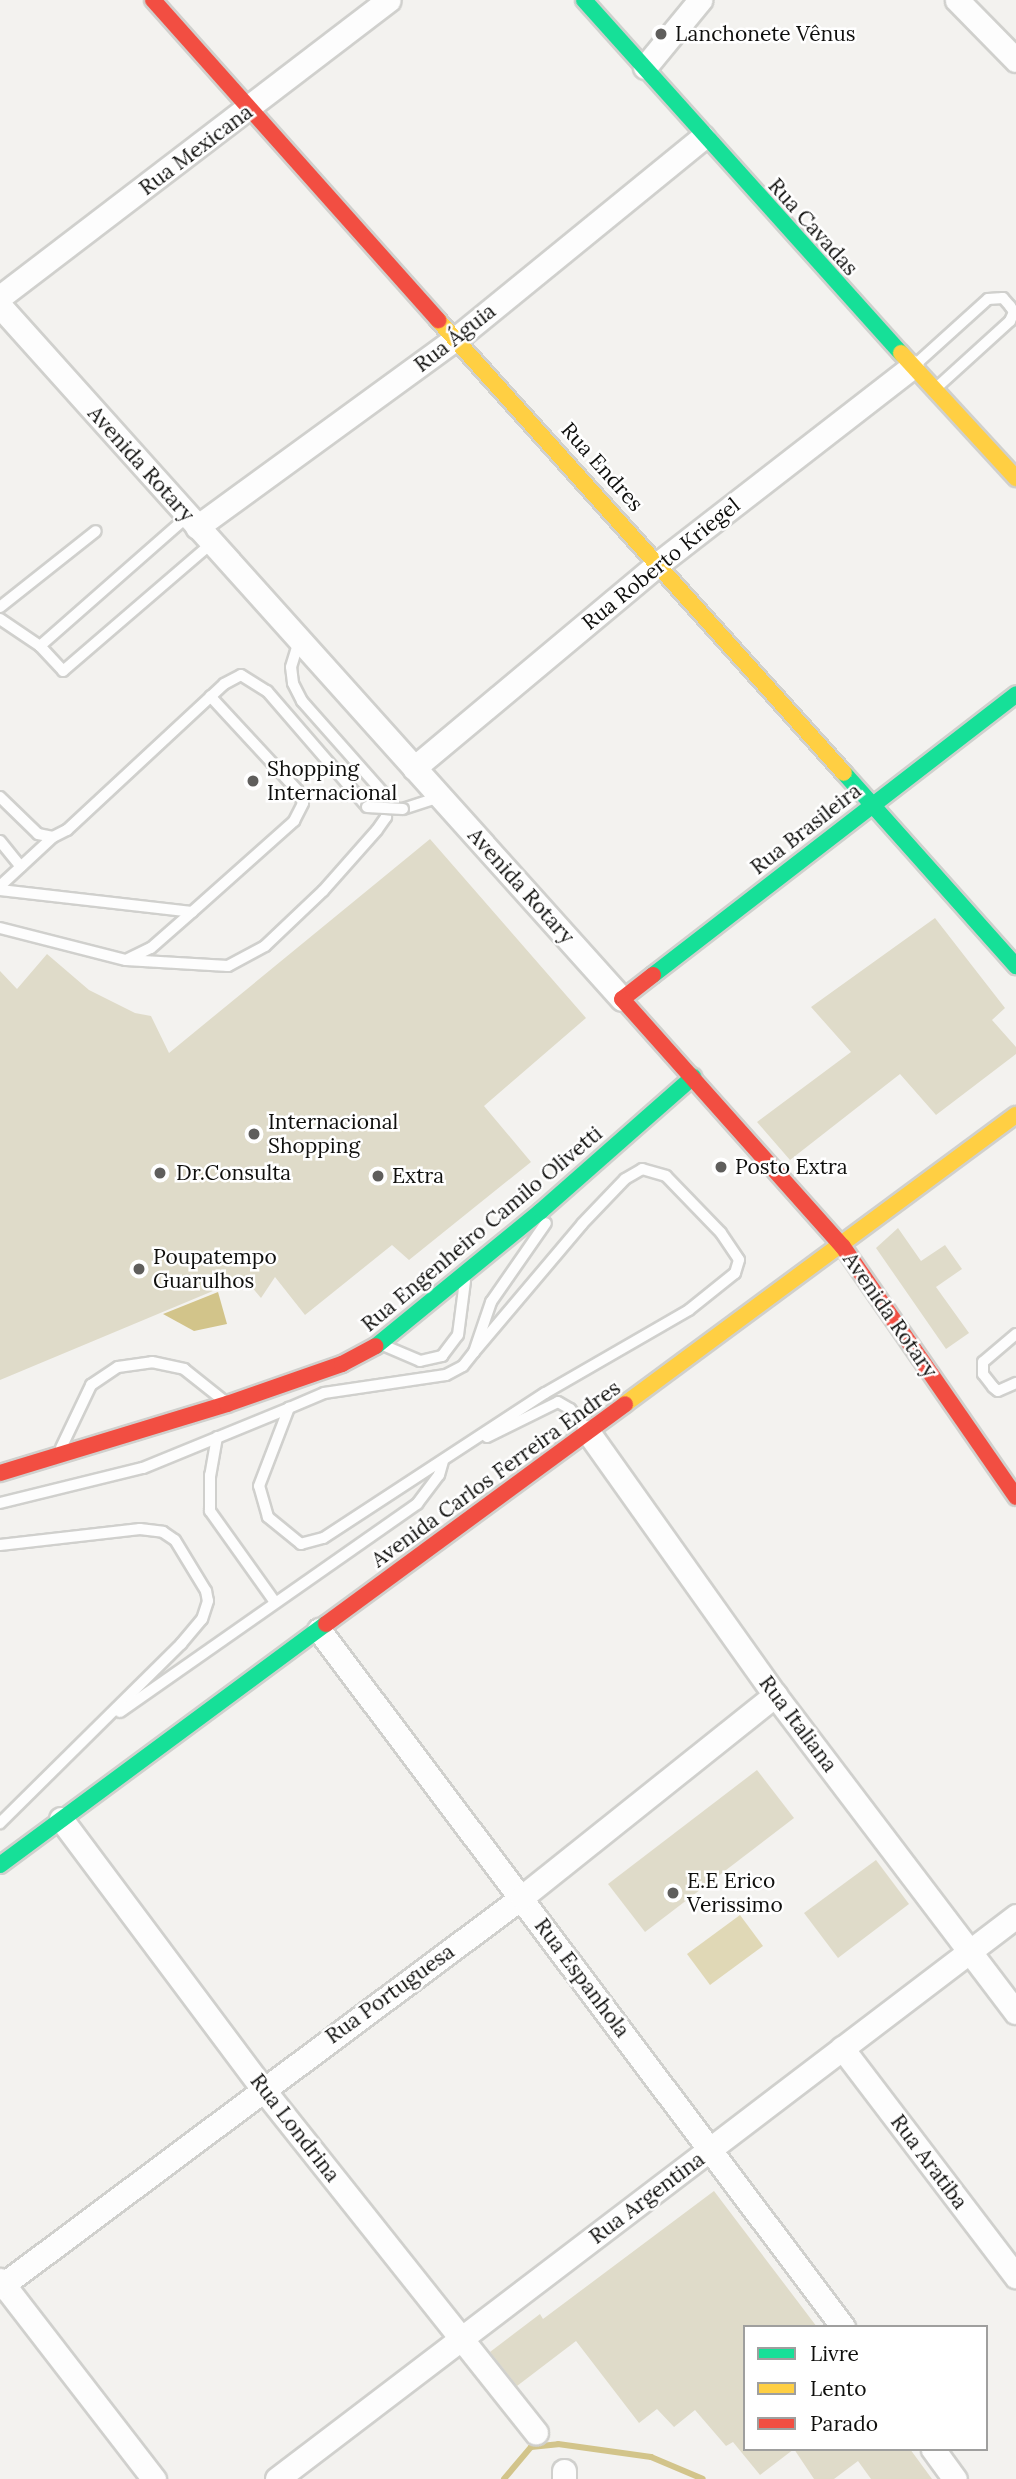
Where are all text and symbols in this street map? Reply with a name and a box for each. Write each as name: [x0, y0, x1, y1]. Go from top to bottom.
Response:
place label: Lanchonete Vênus: [675, 21, 856, 47]
marker: Lanchonete Vênus: [653, 26, 669, 42]
street label: Rua Mexicana: [134, 99, 258, 201]
street label: Rua Cavadas: [763, 173, 863, 281]
street label: Rua Águia: [409, 298, 501, 378]
street label: Avenida Rotary: [82, 401, 200, 527]
street label: Rua Endres: [556, 418, 648, 516]
street label: Rua Roberto Kriegel: [577, 493, 745, 635]
place label: Shopping Internacional: [267, 756, 397, 806]
marker: Shopping Internacional: [245, 773, 261, 789]
street label: Rua Brasileira: [746, 778, 866, 880]
street label: Avenida Rotary: [462, 823, 580, 949]
place label: Internacional Shopping: [268, 1109, 398, 1159]
street label: Rua Engenheiro Camilo Olivetti: [357, 1121, 607, 1337]
marker: Internacional Shopping: [246, 1126, 262, 1142]
place label: Posto Extra: [735, 1154, 848, 1180]
marker: Posto Extra: [713, 1159, 729, 1175]
place label: Dr.Consulta: [176, 1160, 291, 1186]
marker: Dr.Consulta: [150, 1163, 170, 1183]
place label: Extra: [392, 1163, 444, 1189]
marker: Extra: [370, 1168, 386, 1184]
place label: Poupatempo Guarulhos: [153, 1244, 277, 1294]
street label: Avenida Rotary: [838, 1248, 942, 1382]
marker: Poupatempo Guarulhos: [131, 1261, 147, 1277]
street label: Avenida Carlos Ferreira Endres: [367, 1375, 625, 1573]
street label: Rua Italiana: [754, 1671, 842, 1777]
place label: E.E Erico Verissimo: [687, 1868, 783, 1918]
marker: E.E Erico Verissimo: [665, 1885, 681, 1901]
street label: Rua Espanhola: [529, 1914, 635, 2042]
street label: Rua Portuguesa: [321, 1939, 459, 2049]
street label: Rua Londrina: [245, 2069, 345, 2187]
street label: Rua Aratiba: [885, 2110, 973, 2214]
street label: Rua Argentina: [585, 2147, 709, 2249]
legend: [743, 2325, 988, 2451]
text: Livre: [810, 2340, 859, 2367]
text: Lento: [810, 2375, 867, 2402]
text: Parado: [810, 2410, 878, 2437]

